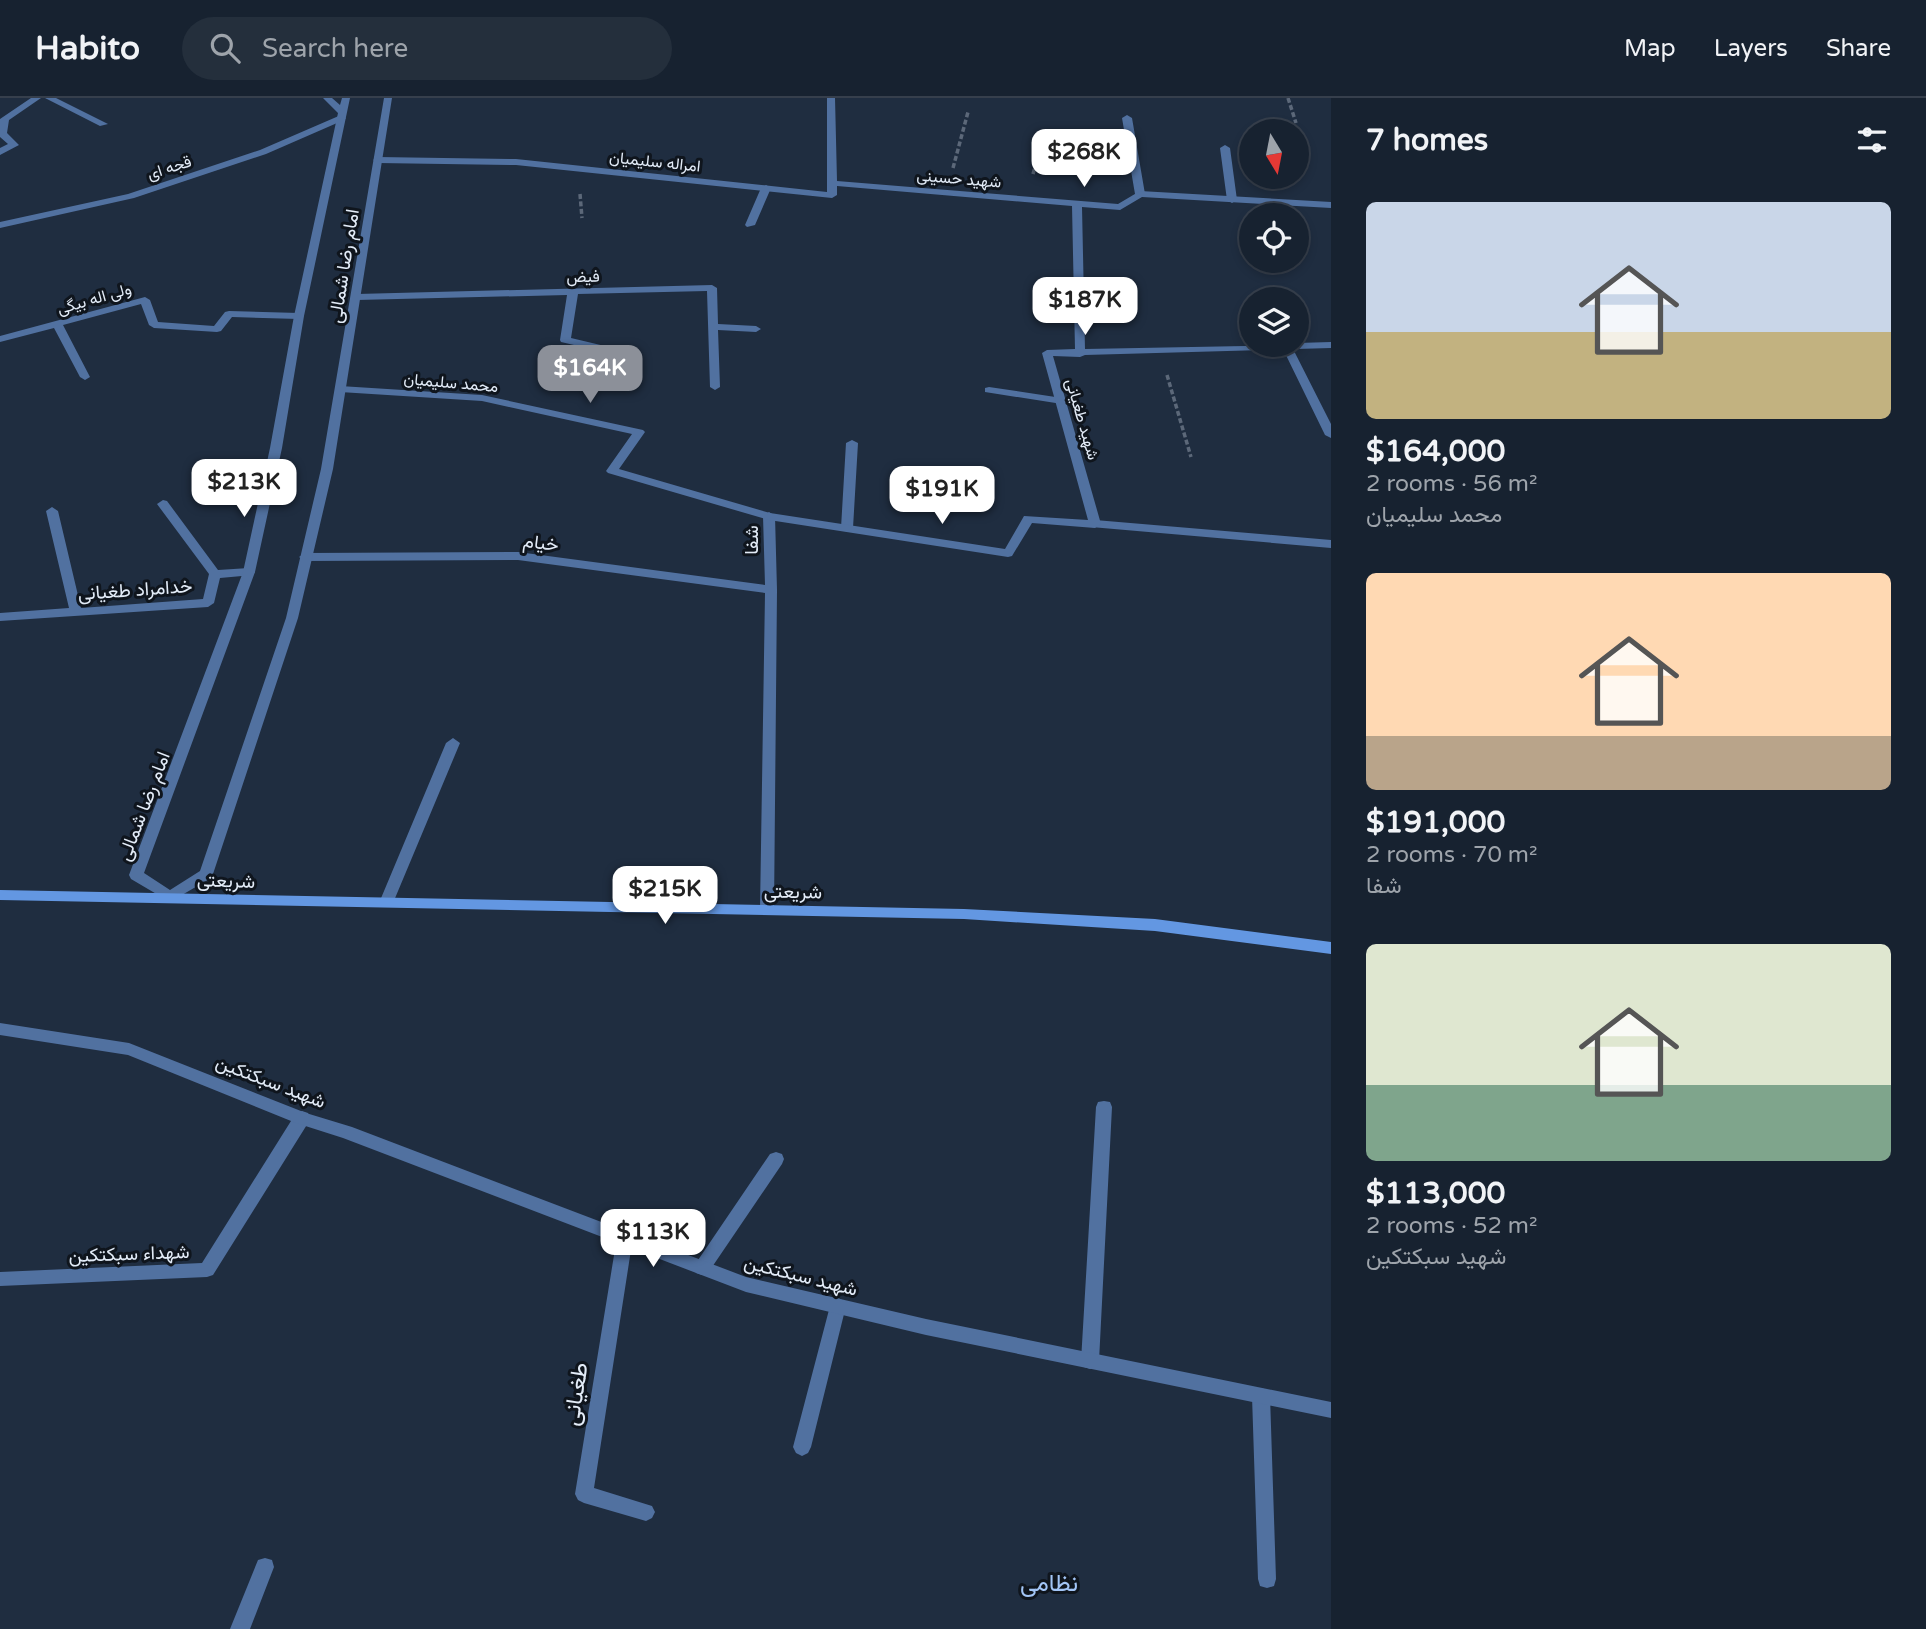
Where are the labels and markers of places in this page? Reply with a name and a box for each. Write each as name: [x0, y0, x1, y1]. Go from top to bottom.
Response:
pin: $268K: [1035, 130, 1133, 189]
pin: $187K: [1036, 278, 1134, 337]
pin: $164K: [541, 345, 639, 405]
pin: $213K: [195, 460, 293, 519]
pin: $191K: [893, 466, 991, 526]
pin: $215K: [616, 866, 714, 926]
pin: $113K: [604, 1210, 702, 1269]

